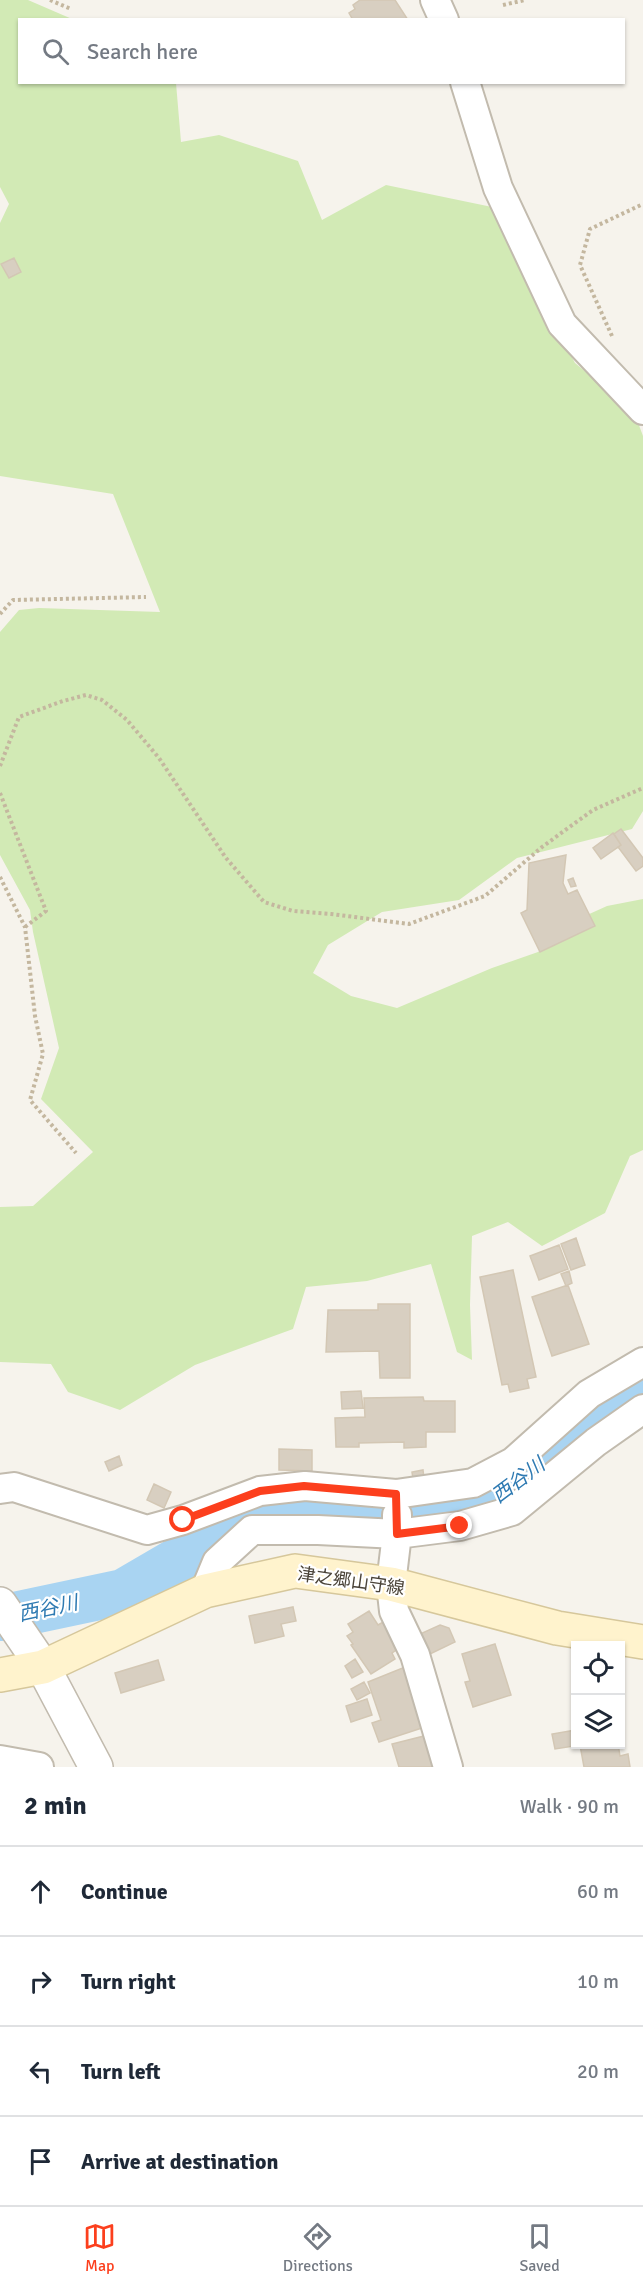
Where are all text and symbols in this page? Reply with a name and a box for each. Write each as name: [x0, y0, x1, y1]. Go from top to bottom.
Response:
search box: [18, 18, 625, 84]
icon: search: [39, 35, 72, 68]
text: Search here: [87, 38, 198, 65]
water label: 西谷川: [487, 1451, 551, 1508]
route start: [169, 1506, 195, 1532]
route end: [446, 1512, 472, 1538]
street label: 津之郷山守線: [296, 1563, 406, 1599]
water label: 西谷川: [16, 1590, 82, 1627]
map controls: [571, 1641, 625, 1749]
button: locate: [571, 1641, 625, 1695]
button: layers: [571, 1695, 625, 1749]
text: 2 min: [24, 1790, 87, 1822]
text: Walk · 90 m: [520, 1794, 619, 1819]
icon: ahead: [24, 1875, 57, 1908]
text: Continue: [81, 1878, 168, 1905]
text: 60 m: [577, 1879, 619, 1904]
icon: right: [24, 1965, 57, 1998]
text: Turn right: [81, 1968, 176, 1995]
text: 10 m: [577, 1969, 619, 1994]
icon: left: [24, 2055, 57, 2088]
text: Turn left: [81, 2058, 161, 2085]
text: 20 m: [577, 2059, 619, 2084]
icon: arrive: [24, 2145, 57, 2178]
text: Arrive at destination: [81, 2148, 278, 2175]
tab: Map: [83, 2220, 116, 2276]
tab: Directions: [283, 2220, 353, 2276]
tab: Saved: [519, 2220, 560, 2276]

